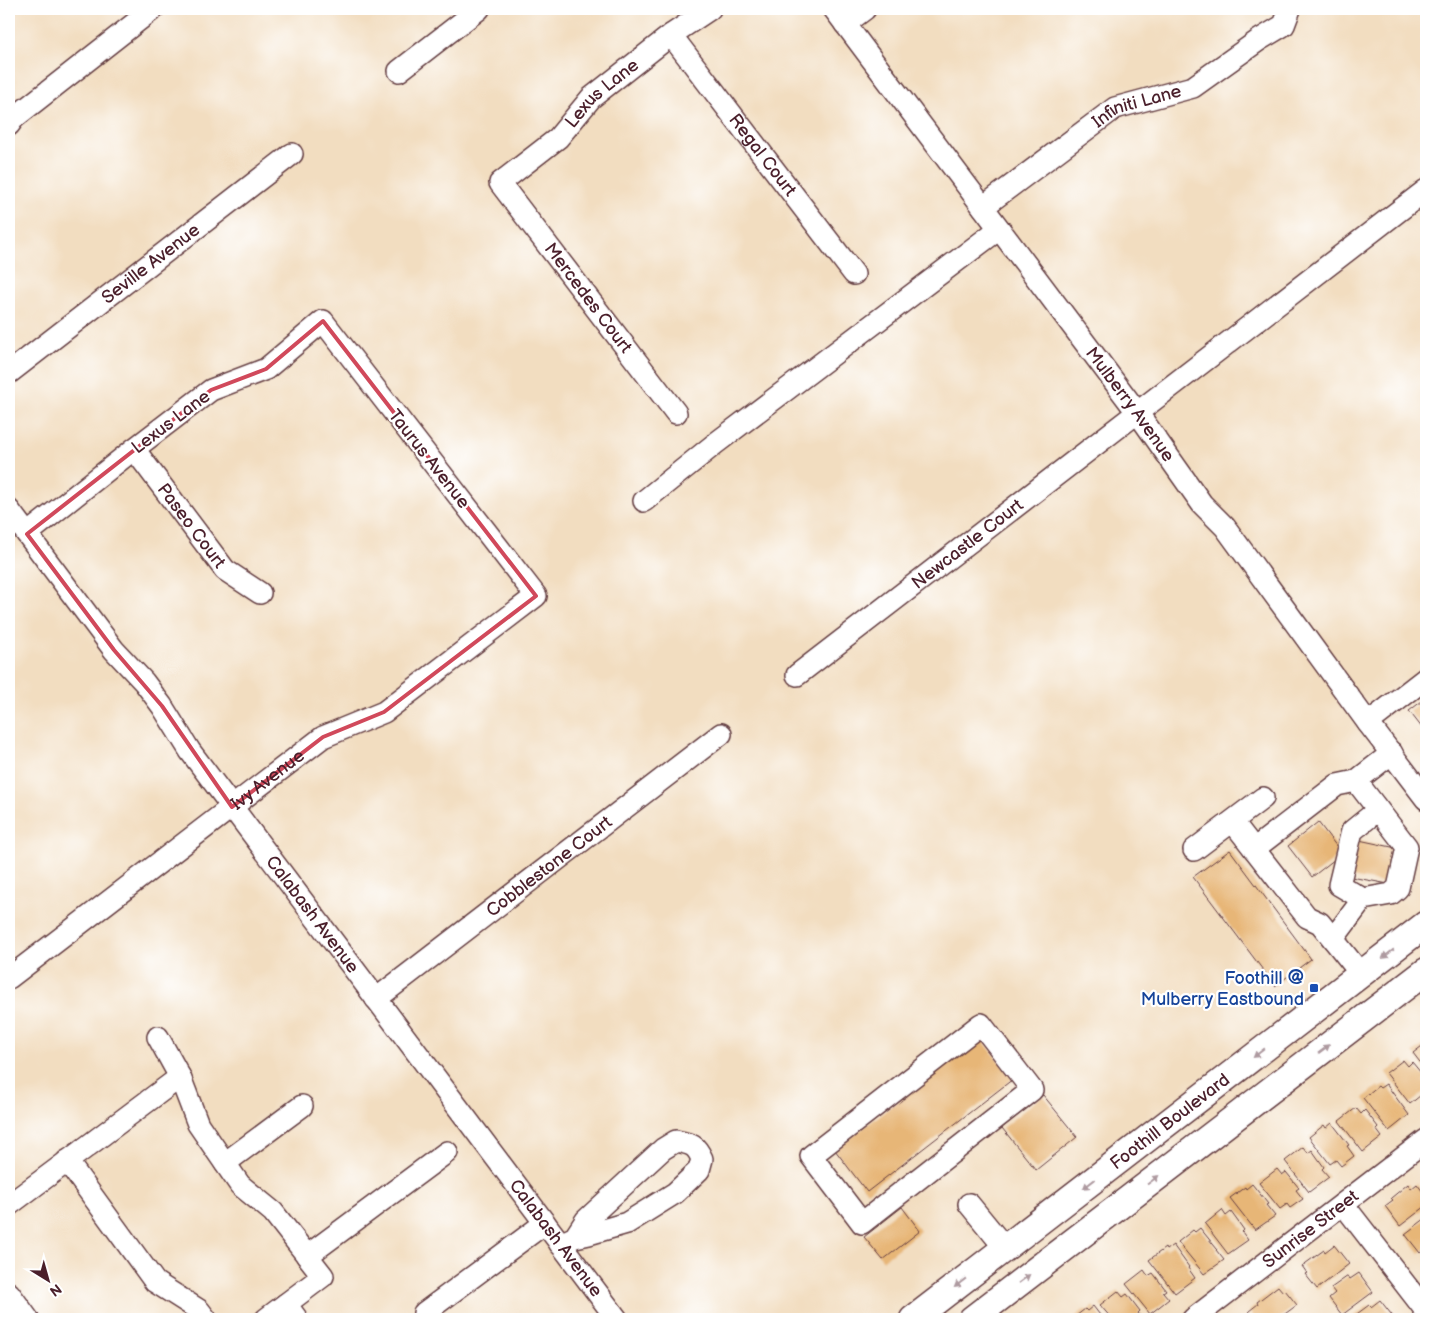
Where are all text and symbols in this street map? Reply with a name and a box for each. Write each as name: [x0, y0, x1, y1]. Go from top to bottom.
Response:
street label: Lexus Lane: [560, 54, 643, 132]
street label: Infiniti Lane: [1088, 80, 1184, 132]
street label: Regal Court: [725, 110, 801, 201]
street label: Seville Avenue: [97, 219, 204, 308]
street label: Mercedes Court: [540, 239, 637, 358]
street label: Mulberry Avenue: [1081, 343, 1179, 466]
street label: Lexus Lane: [128, 385, 215, 458]
street label: Taurus Avenue: [384, 405, 474, 513]
street label: Paseo Court: [153, 479, 231, 573]
street label: Newcastle Court: [907, 494, 1028, 593]
street label: Ivy Avenue: [227, 745, 309, 814]
street label: Cobblestone Court: [482, 811, 616, 921]
street label: Calabash Avenue: [262, 851, 364, 977]
one-way arrow: [1382, 948, 1395, 959]
place label: Foothill @ Mulberry Eastbound: [1141, 968, 1304, 1010]
marker: Foothill @ Mulberry Eastbound: [1308, 982, 1320, 994]
one-way arrow: [1317, 1044, 1330, 1055]
one-way arrow: [1253, 1047, 1266, 1058]
street label: Foothill Boulevard: [1106, 1069, 1234, 1174]
street label: Calabash Avenue: [505, 1175, 607, 1301]
one-way arrow: [1146, 1175, 1160, 1185]
one-way arrow: [1082, 1179, 1096, 1189]
street label: Sunrise Street: [1258, 1185, 1363, 1272]
north arrow: [22, 1256, 72, 1306]
one-way arrow: [1018, 1274, 1031, 1284]
one-way arrow: [954, 1278, 967, 1289]
text: N: [46, 1280, 65, 1300]

